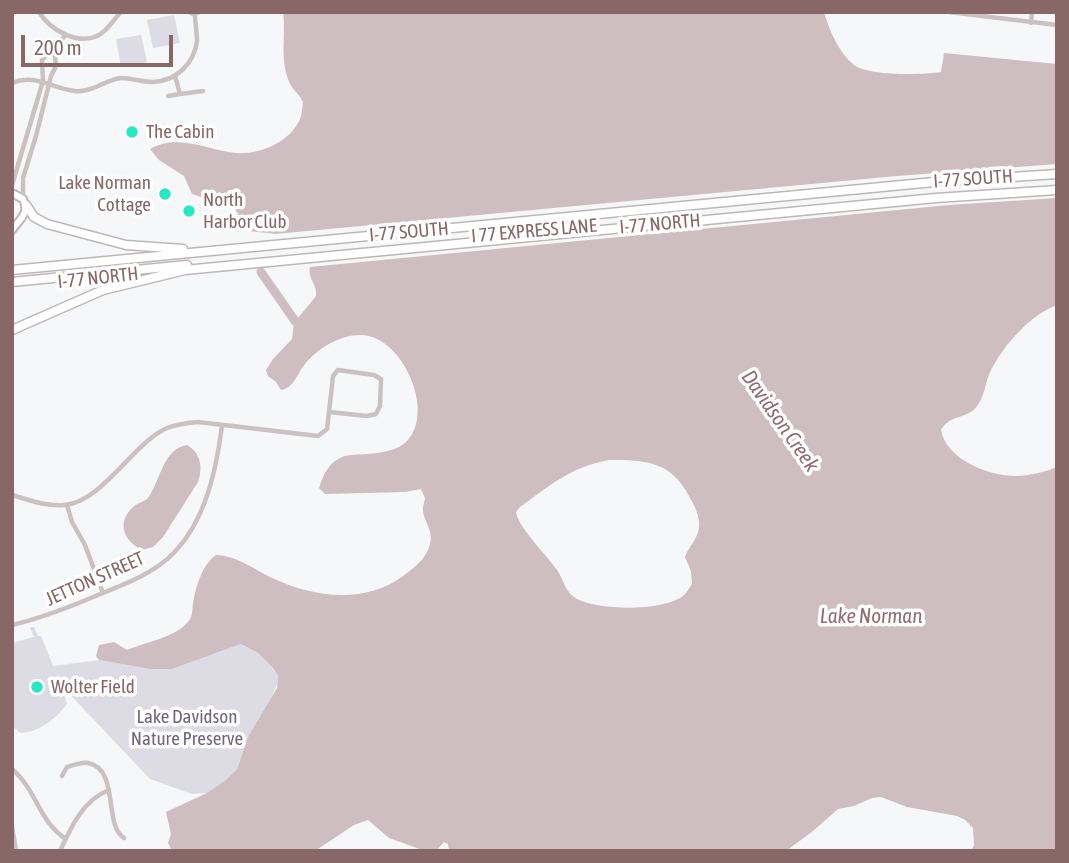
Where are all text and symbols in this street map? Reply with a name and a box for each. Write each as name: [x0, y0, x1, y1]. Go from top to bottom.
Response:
scale bar: [24, 21, 177, 65]
text: 200 m: [34, 35, 82, 59]
place label: The Cabin: [146, 121, 214, 143]
marker: The Cabin: [124, 124, 140, 140]
street label: I-77 SOUTH: [932, 165, 1014, 193]
place label: Lake Norman Cottage: [58, 172, 151, 216]
marker: Lake Norman Cottage: [157, 186, 173, 202]
place label: North Harbor Club: [203, 189, 286, 233]
marker: North Harbor Club: [181, 203, 197, 219]
street label: I-77 NORTH: [619, 209, 701, 239]
street label: I 77 EXPRESS LANE: [470, 214, 598, 248]
street label: I-77 SOUTH: [368, 217, 450, 247]
street label: I-77 NORTH: [56, 262, 140, 294]
water label: Davidson Creek: [736, 365, 824, 477]
street label: JETTON STREET: [42, 547, 148, 611]
water label: Lake Norman: [820, 603, 922, 629]
place label: Wolter Field: [51, 676, 135, 698]
marker: Wolter Field: [29, 679, 45, 695]
park label: Lake Davidson Nature Preserve: [131, 706, 243, 750]

